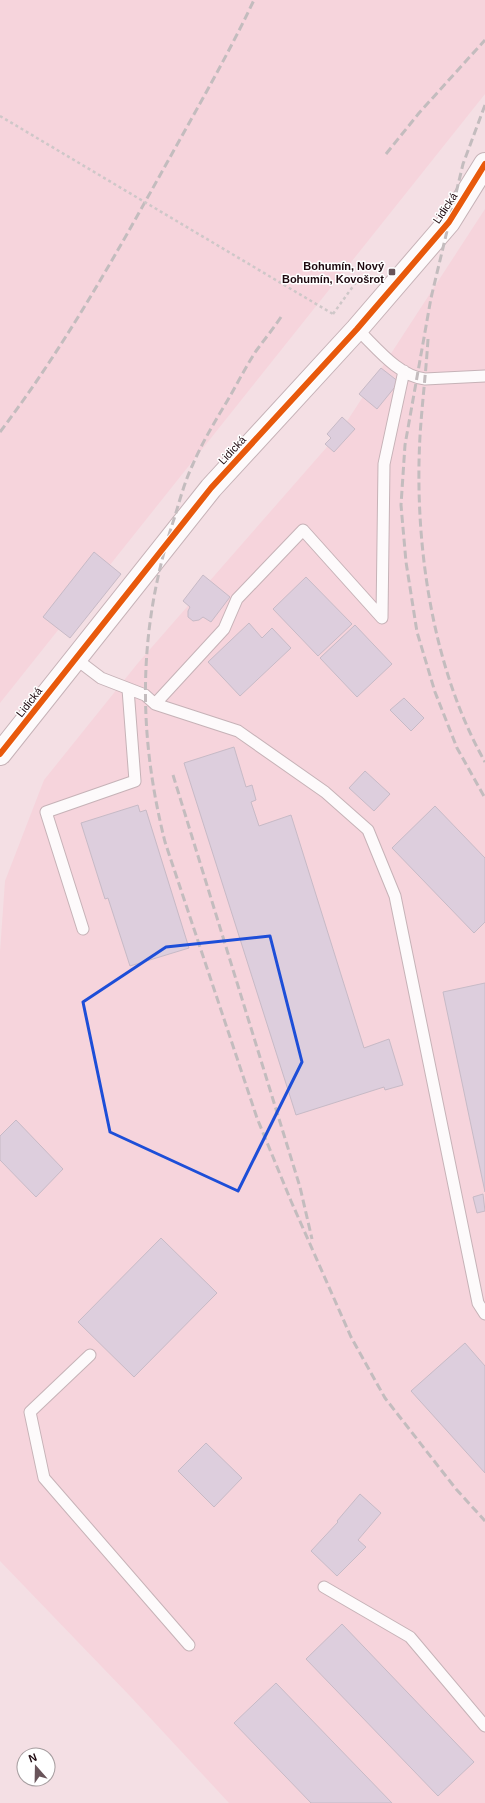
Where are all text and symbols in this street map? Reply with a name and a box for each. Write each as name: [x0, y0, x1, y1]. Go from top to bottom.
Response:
street label: Lidická: [430, 190, 460, 226]
place label: Bohumín, Nový Bohumín, Kovošrot: [282, 260, 385, 285]
marker: Bohumín, Nový Bohumín, Kovošrot: [387, 267, 397, 277]
street label: Lidická: [216, 433, 249, 467]
street label: Lidická: [14, 684, 45, 719]
north arrow: [16, 1747, 56, 1787]
text: N: [27, 1751, 38, 1765]

